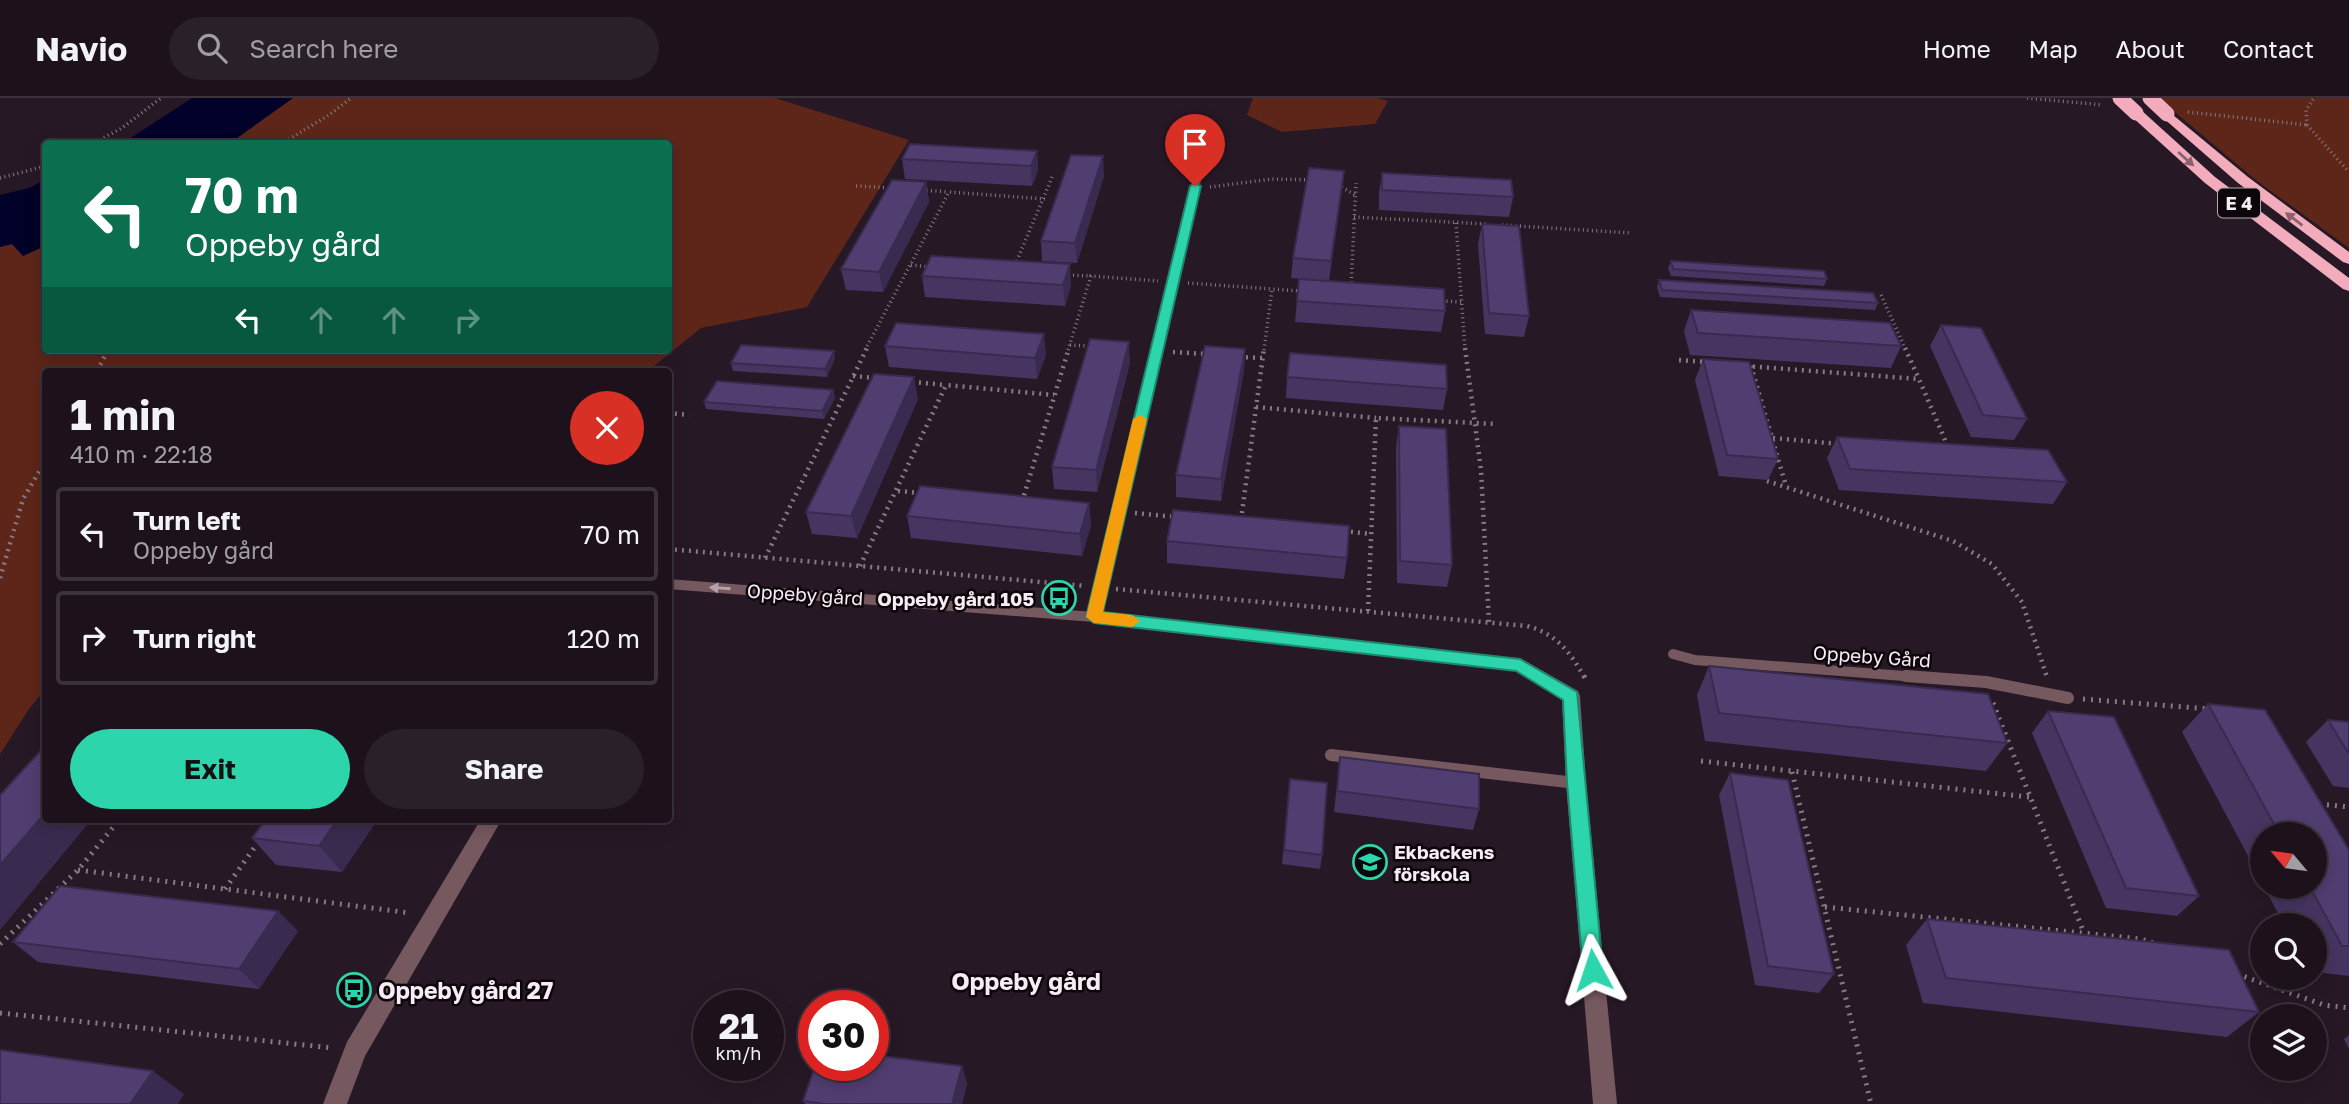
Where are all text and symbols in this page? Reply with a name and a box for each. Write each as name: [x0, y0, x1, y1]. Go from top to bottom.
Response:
search box: [169, 17, 659, 80]
text: Navio: [35, 29, 127, 68]
icon: search: [193, 29, 231, 67]
text: Search here: [249, 33, 398, 64]
text: Home: [1923, 34, 1991, 63]
text: Map: [2029, 34, 2078, 63]
text: About: [2116, 34, 2185, 63]
text: Contact: [2223, 34, 2314, 63]
pin: [1165, 114, 1225, 186]
icon: arrive: [1176, 125, 1214, 163]
one-way arrow: [2177, 150, 2194, 166]
text: 70 m: [185, 165, 299, 224]
icon: left: [70, 168, 161, 259]
road number: E 4: [2218, 188, 2260, 218]
one-way arrow: [2285, 212, 2303, 226]
text: Oppeby gård: [185, 225, 381, 263]
icon: left: [229, 301, 267, 339]
icon: ahead: [302, 301, 340, 339]
icon: ahead: [375, 301, 413, 339]
icon: right: [448, 301, 486, 339]
text: 1 min: [70, 389, 176, 439]
button: close: [570, 391, 644, 465]
text: 410 m · 22:18: [70, 440, 213, 468]
text: Turn left: [133, 505, 241, 536]
icon: left: [74, 515, 112, 553]
text: 70 m: [581, 519, 640, 550]
text: Oppeby gård: [133, 536, 274, 564]
street label: Oppeby gård: [746, 578, 864, 610]
bus stop icon: Oppeby gård 105: [1040, 579, 1078, 617]
one-way arrow: [709, 582, 731, 593]
place label: Oppeby gård 105: [877, 587, 1034, 610]
icon: right: [74, 619, 112, 657]
text: Turn right: [133, 623, 256, 654]
text: 120 m: [567, 623, 640, 654]
street label: Oppeby Gård: [1812, 640, 1932, 672]
button: Exit: [70, 729, 350, 809]
button: Share: [364, 729, 644, 809]
north arrow: [2250, 822, 2328, 900]
map controls: [2250, 822, 2327, 1081]
place label: Ekbackens förskola: [1394, 840, 1495, 885]
school or university icon: Ekbackens förskola: [1351, 843, 1389, 881]
button: search: [2250, 913, 2327, 990]
position arrow: [1556, 933, 1630, 1007]
district label: Oppeby gård: [951, 966, 1101, 995]
bus stop icon: Oppeby gård 27: [335, 971, 373, 1009]
place label: Oppeby gård 27: [378, 976, 553, 1004]
speed limit sign: 30: [798, 990, 889, 1081]
button: layers: [2250, 1004, 2327, 1081]
text: 21: [719, 1005, 758, 1047]
text: km/h: [716, 1042, 761, 1064]

